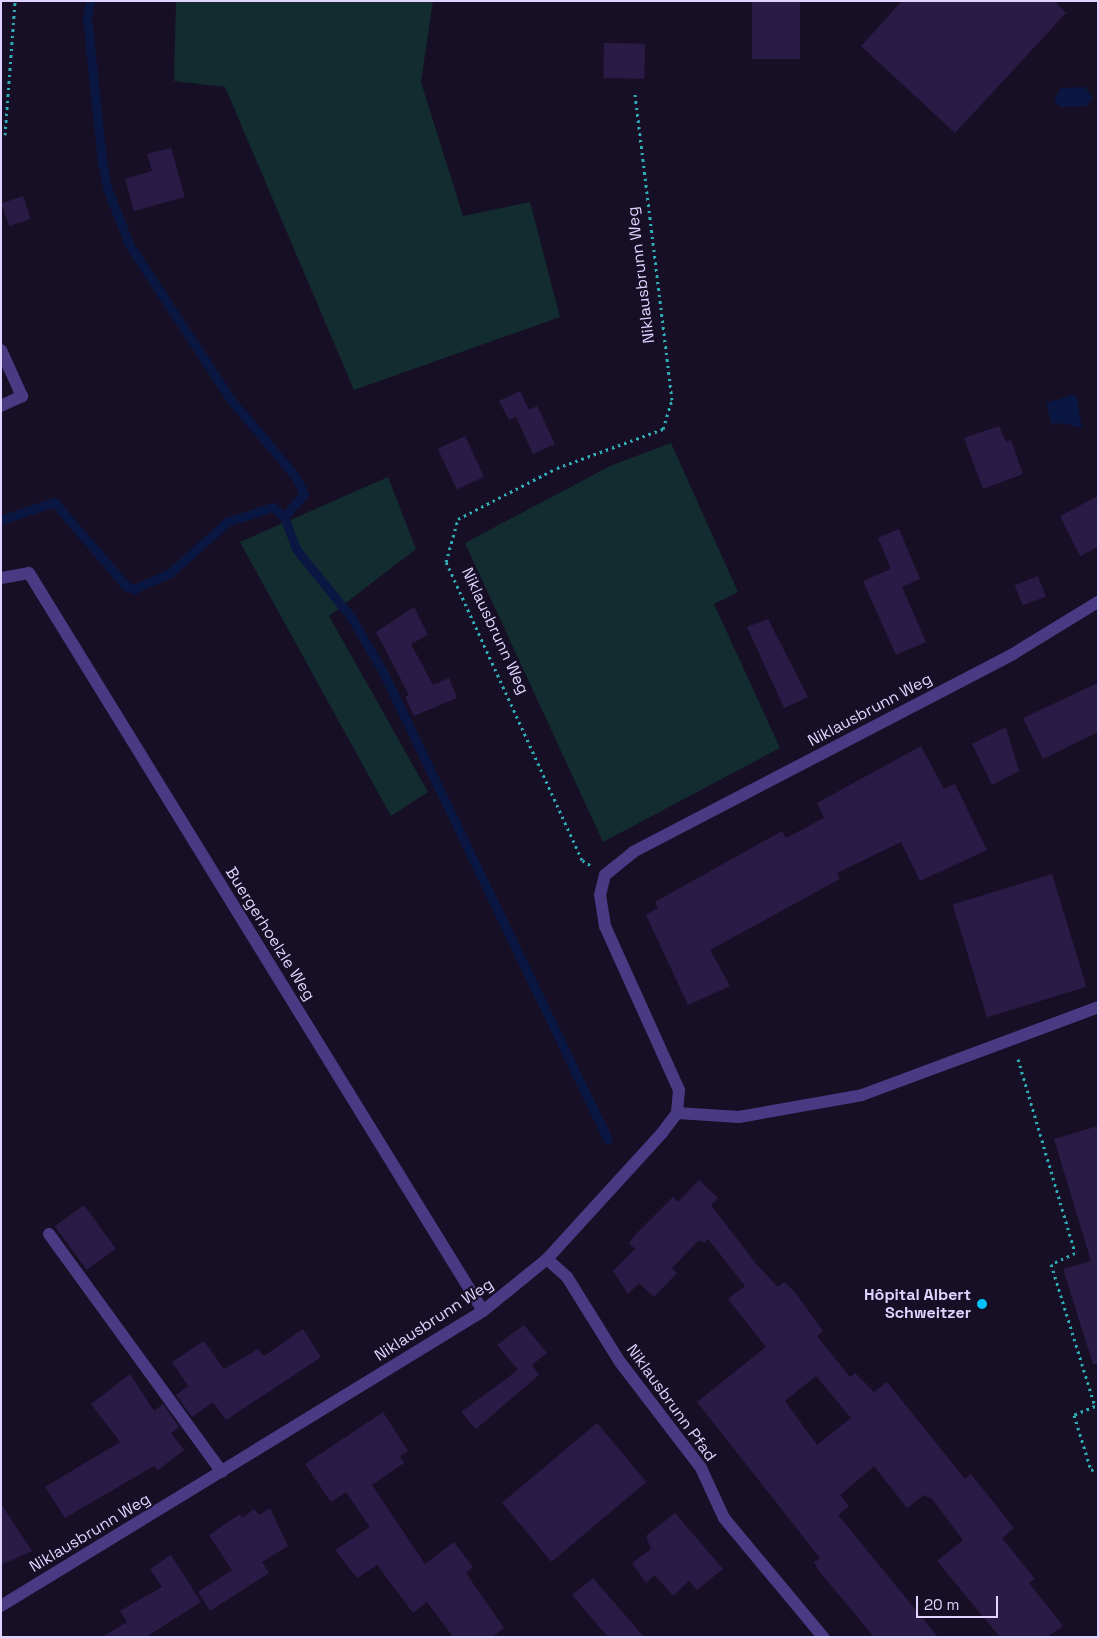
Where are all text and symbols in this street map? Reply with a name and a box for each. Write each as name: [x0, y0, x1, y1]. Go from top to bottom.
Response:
street label: Niklausbrunn Weg: [623, 206, 659, 344]
street label: Niklausbrunn Weg: [457, 565, 533, 697]
street label: Niklausbrunn Weg: [805, 669, 935, 751]
street label: Buergerhoelzle Weg: [221, 864, 319, 1004]
street label: Niklausbrunn Weg: [371, 1274, 497, 1366]
place label: Hôpital Albert Schweitzer: [864, 1285, 971, 1323]
marker: Hôpital Albert Schweitzer: [975, 1297, 989, 1311]
street label: Niklausbrunn Pfad: [622, 1341, 720, 1465]
street label: Niklausbrunn Weg: [26, 1489, 154, 1577]
scale bar: [919, 1586, 1002, 1618]
text: 20 m: [924, 1595, 959, 1614]

